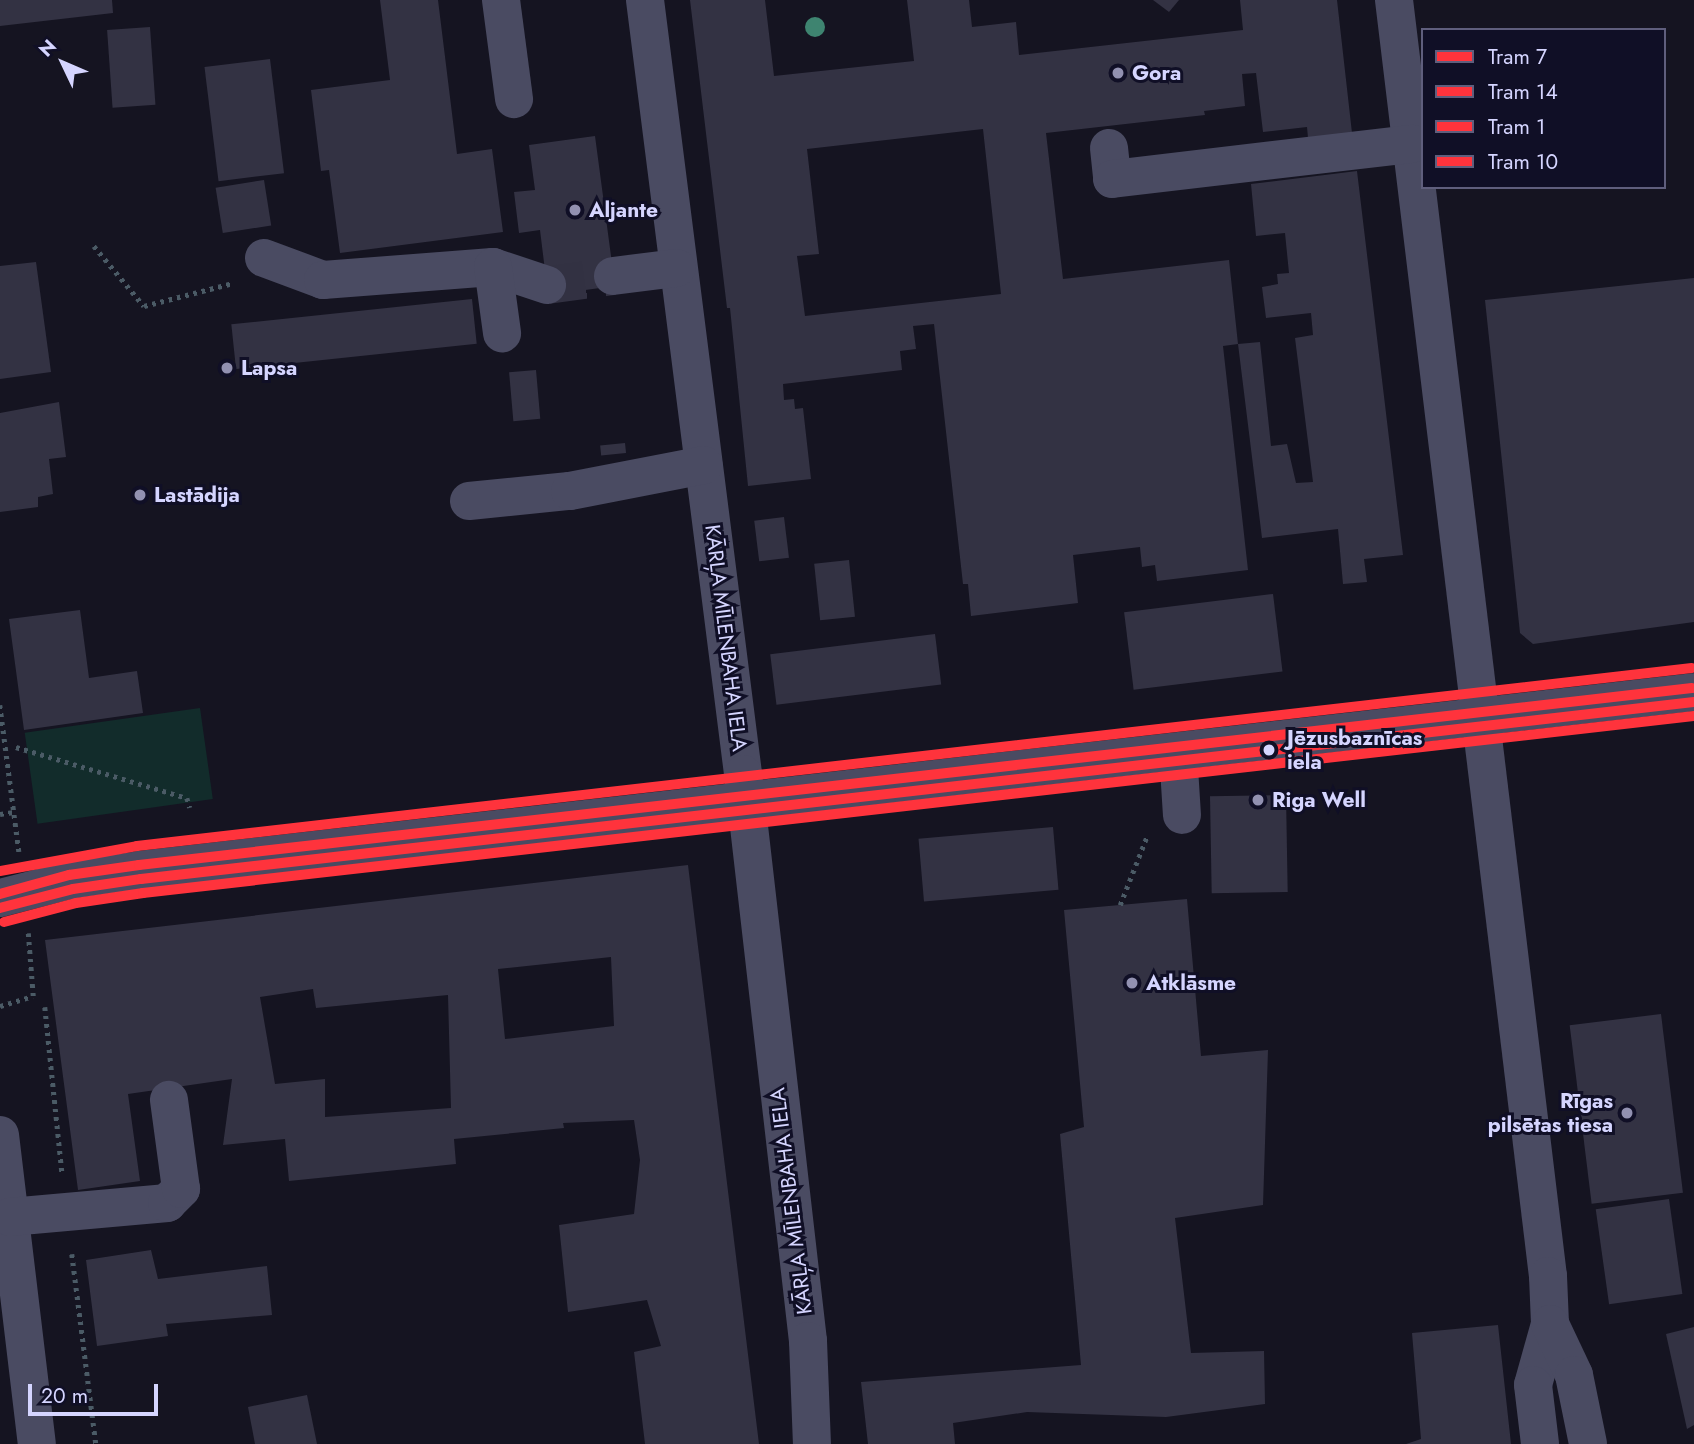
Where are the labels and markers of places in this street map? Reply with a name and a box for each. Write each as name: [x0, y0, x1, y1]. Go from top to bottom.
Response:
place label: Gora: [1132, 60, 1181, 86]
marker: Gora: [1110, 65, 1126, 81]
place label: Aljante: [589, 197, 658, 223]
marker: Aljante: [567, 202, 583, 218]
place label: Lapsa: [241, 355, 297, 381]
marker: Lapsa: [219, 360, 235, 376]
place label: Lastādija: [154, 482, 240, 508]
marker: Lastādija: [132, 487, 148, 503]
place label: Jēzusbaznīcas iela: [1287, 725, 1422, 775]
marker: Jēzusbaznīcas iela: [1257, 738, 1281, 762]
place label: Riga Well: [1272, 787, 1366, 813]
marker: Riga Well: [1250, 792, 1266, 808]
place label: Atklāsme: [1146, 970, 1236, 996]
marker: Atklāsme: [1124, 975, 1140, 991]
place label: Rīgas pilsētas tiesa: [1488, 1088, 1613, 1138]
marker: Rīgas pilsētas tiesa: [1619, 1105, 1635, 1121]

